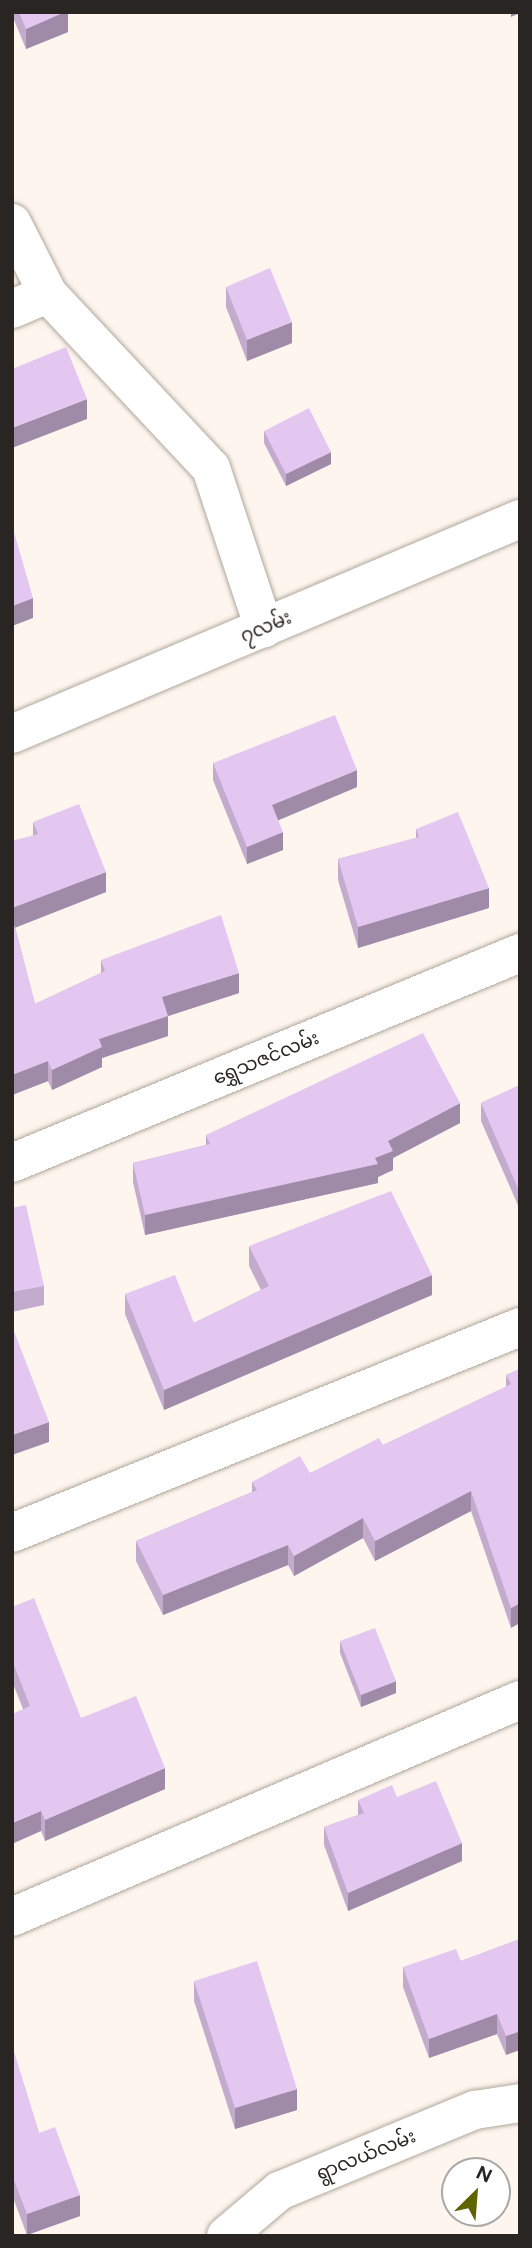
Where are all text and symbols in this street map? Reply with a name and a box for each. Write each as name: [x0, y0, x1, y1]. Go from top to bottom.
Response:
street label: ၇လမ်း: [237, 606, 295, 648]
street label: ရွှေသဇင်လမ်း: [210, 1026, 322, 1090]
street label: ရွာလယ်လမ်း: [313, 2125, 419, 2185]
north arrow: [441, 2157, 511, 2227]
text: N: [473, 2161, 496, 2188]

